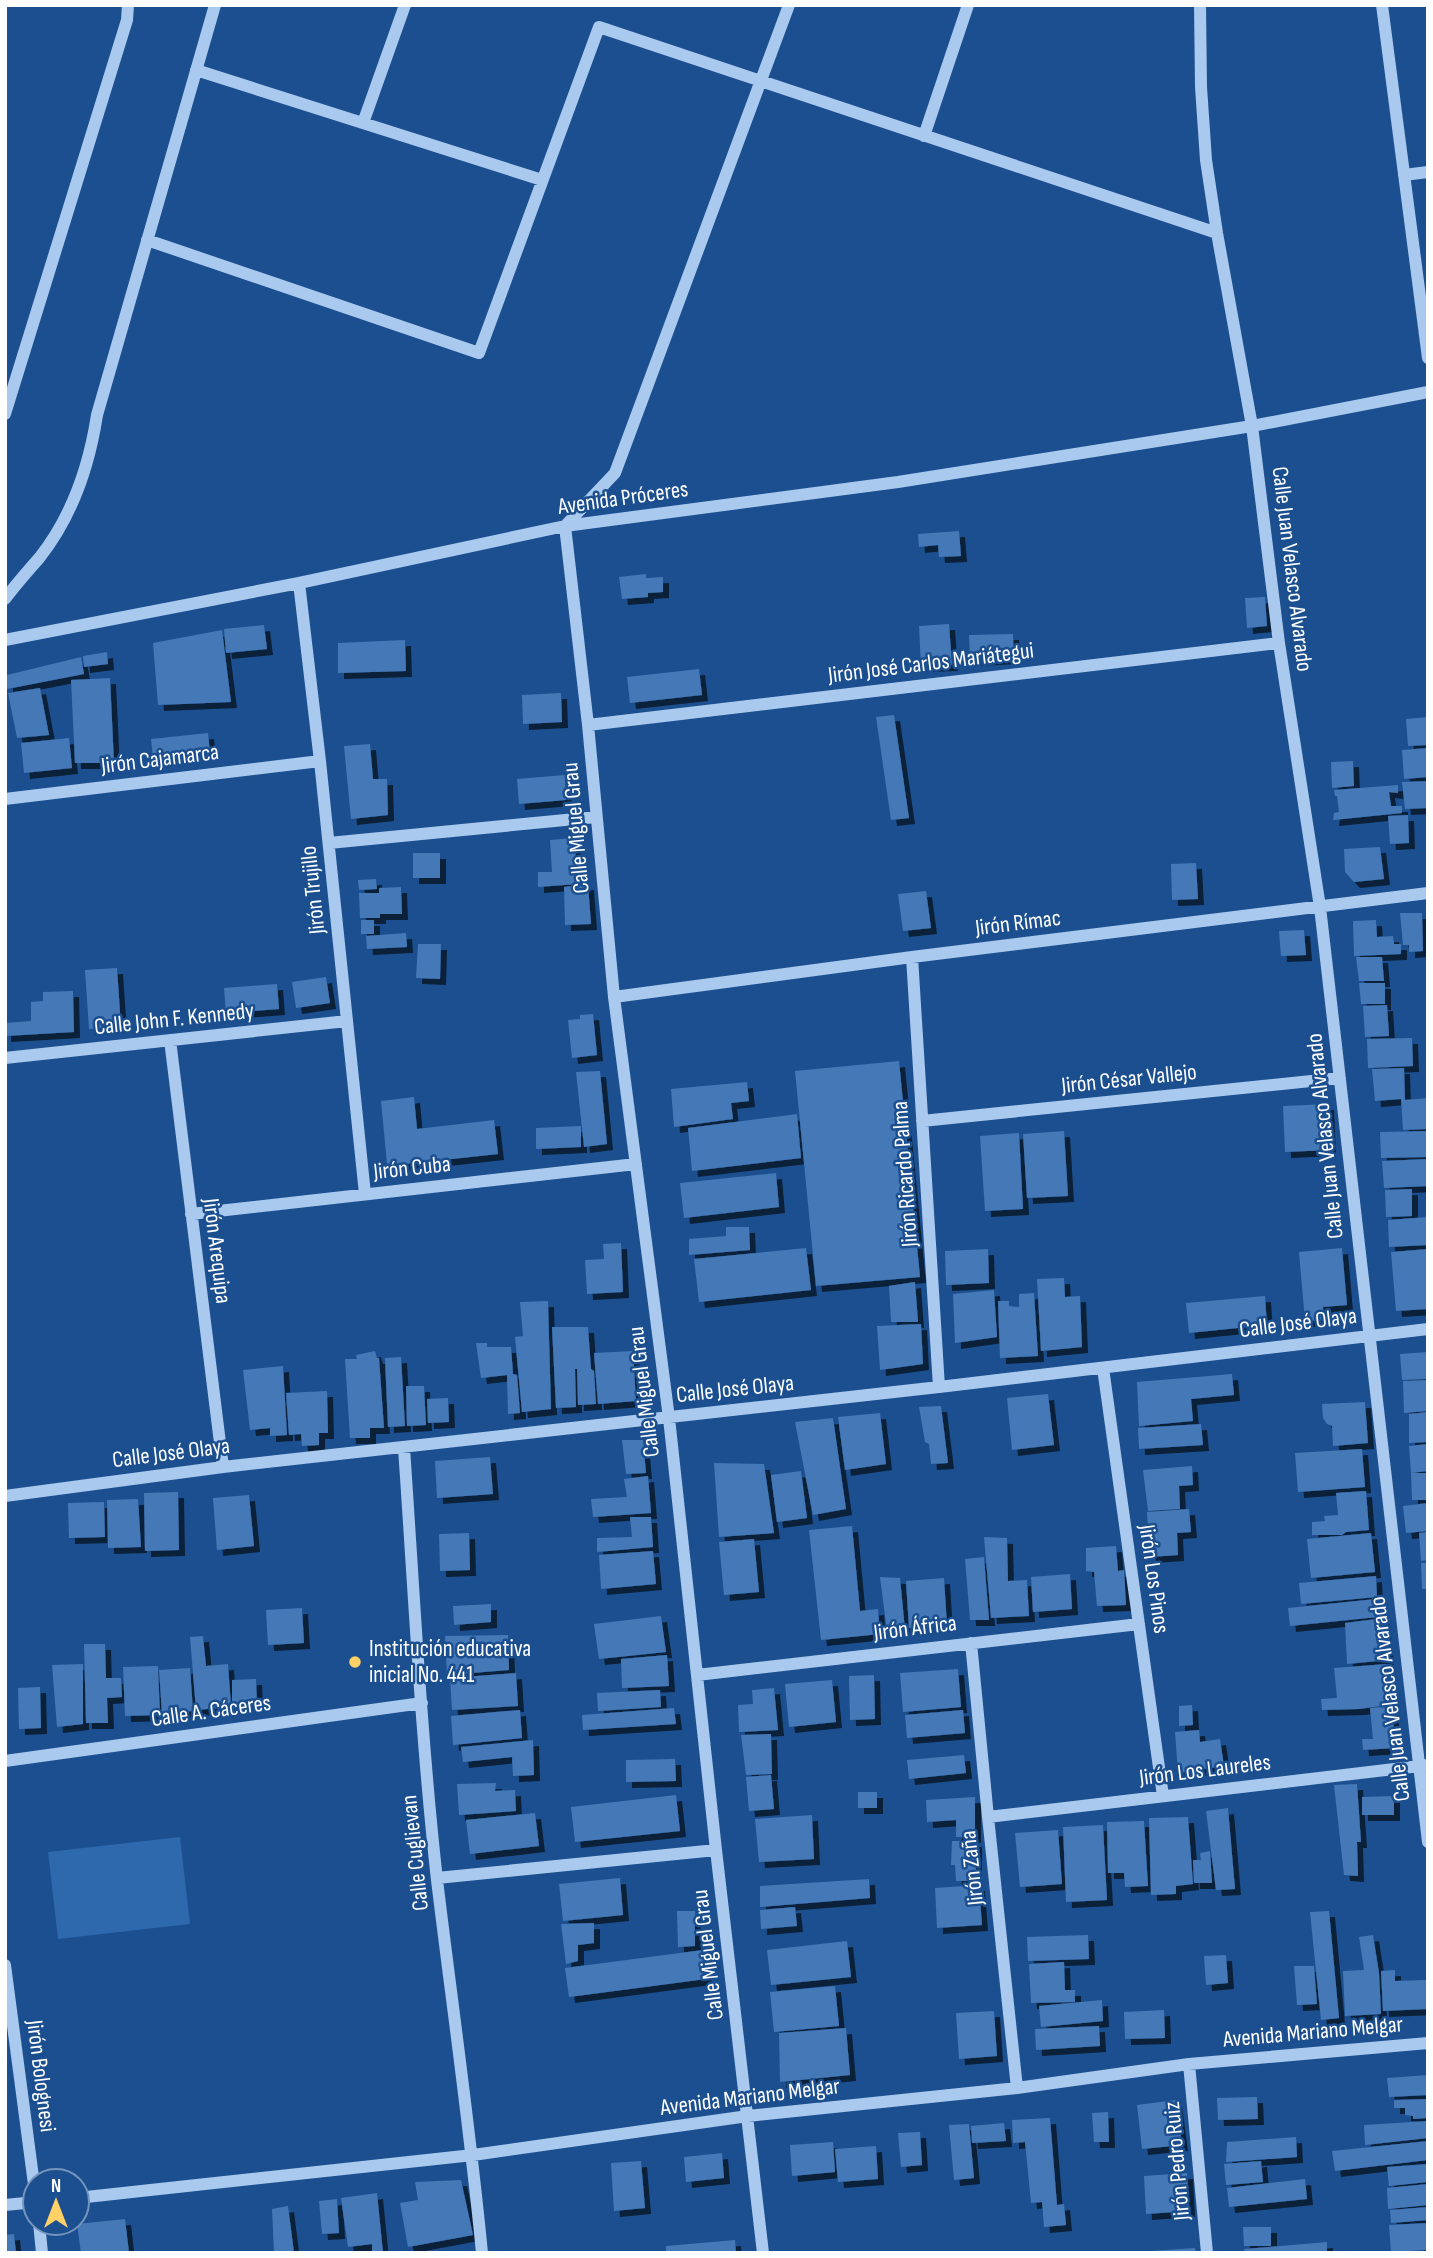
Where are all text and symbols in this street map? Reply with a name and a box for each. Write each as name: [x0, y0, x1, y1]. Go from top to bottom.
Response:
street label: Calle Juan Velasco Alvarado: [1266, 465, 1318, 673]
street label: Avenida Próceres: [555, 475, 690, 521]
street label: Jirón José Carlos Mariátegui: [826, 636, 1035, 690]
street label: Jirón Cajamarca: [99, 738, 221, 780]
street label: Calle Miguel Grau: [556, 761, 596, 895]
street label: Jirón Trujillo: [294, 844, 332, 937]
street label: Jirón Rímac: [973, 904, 1062, 942]
street label: Calle John F. Kennedy: [93, 997, 255, 1041]
street label: Calle Juan Velasco Alvarado: [1300, 1032, 1350, 1240]
street label: Jirón César Vallejo: [1059, 1058, 1198, 1100]
street label: Jirón Ricardo Palma: [886, 1100, 924, 1249]
street label: Jirón Cuba: [371, 1150, 452, 1186]
street label: Jirón Arequipa: [197, 1196, 237, 1305]
street label: Calle José Olaya: [1238, 1302, 1358, 1344]
street label: Calle Miguel Grau: [622, 1325, 666, 1459]
street label: Calle José Olaya: [675, 1369, 795, 1409]
street label: Calle José Olaya: [111, 1432, 231, 1474]
street label: Jirón Los Pinos: [1132, 1522, 1175, 1635]
street label: Calle Juan Velasco Alvarado: [1364, 1595, 1416, 1803]
street label: Jirón África: [871, 1609, 958, 1647]
place label: Institución educativa inicial No. 441: [369, 1635, 531, 1689]
marker: Institución educativa inicial No. 441: [347, 1654, 363, 1670]
street label: Calle A. Cáceres: [149, 1689, 273, 1733]
street label: Jirón Los Laureles: [1137, 1748, 1272, 1792]
street label: Calle Cuglievan: [395, 1794, 435, 1912]
street label: Jirón Zaña: [954, 1829, 990, 1908]
street label: Calle Miguel Grau: [686, 1888, 730, 2022]
street label: Avenida Mariano Melgar: [1221, 2010, 1405, 2054]
street label: Jirón Bolognesi: [20, 2017, 62, 2134]
street label: Avenida Mariano Melgar: [658, 2072, 842, 2122]
street label: Jirón Pedro Ruiz: [1158, 2100, 1196, 2223]
north arrow: [21, 2167, 91, 2237]
text: N: [51, 2175, 61, 2198]

